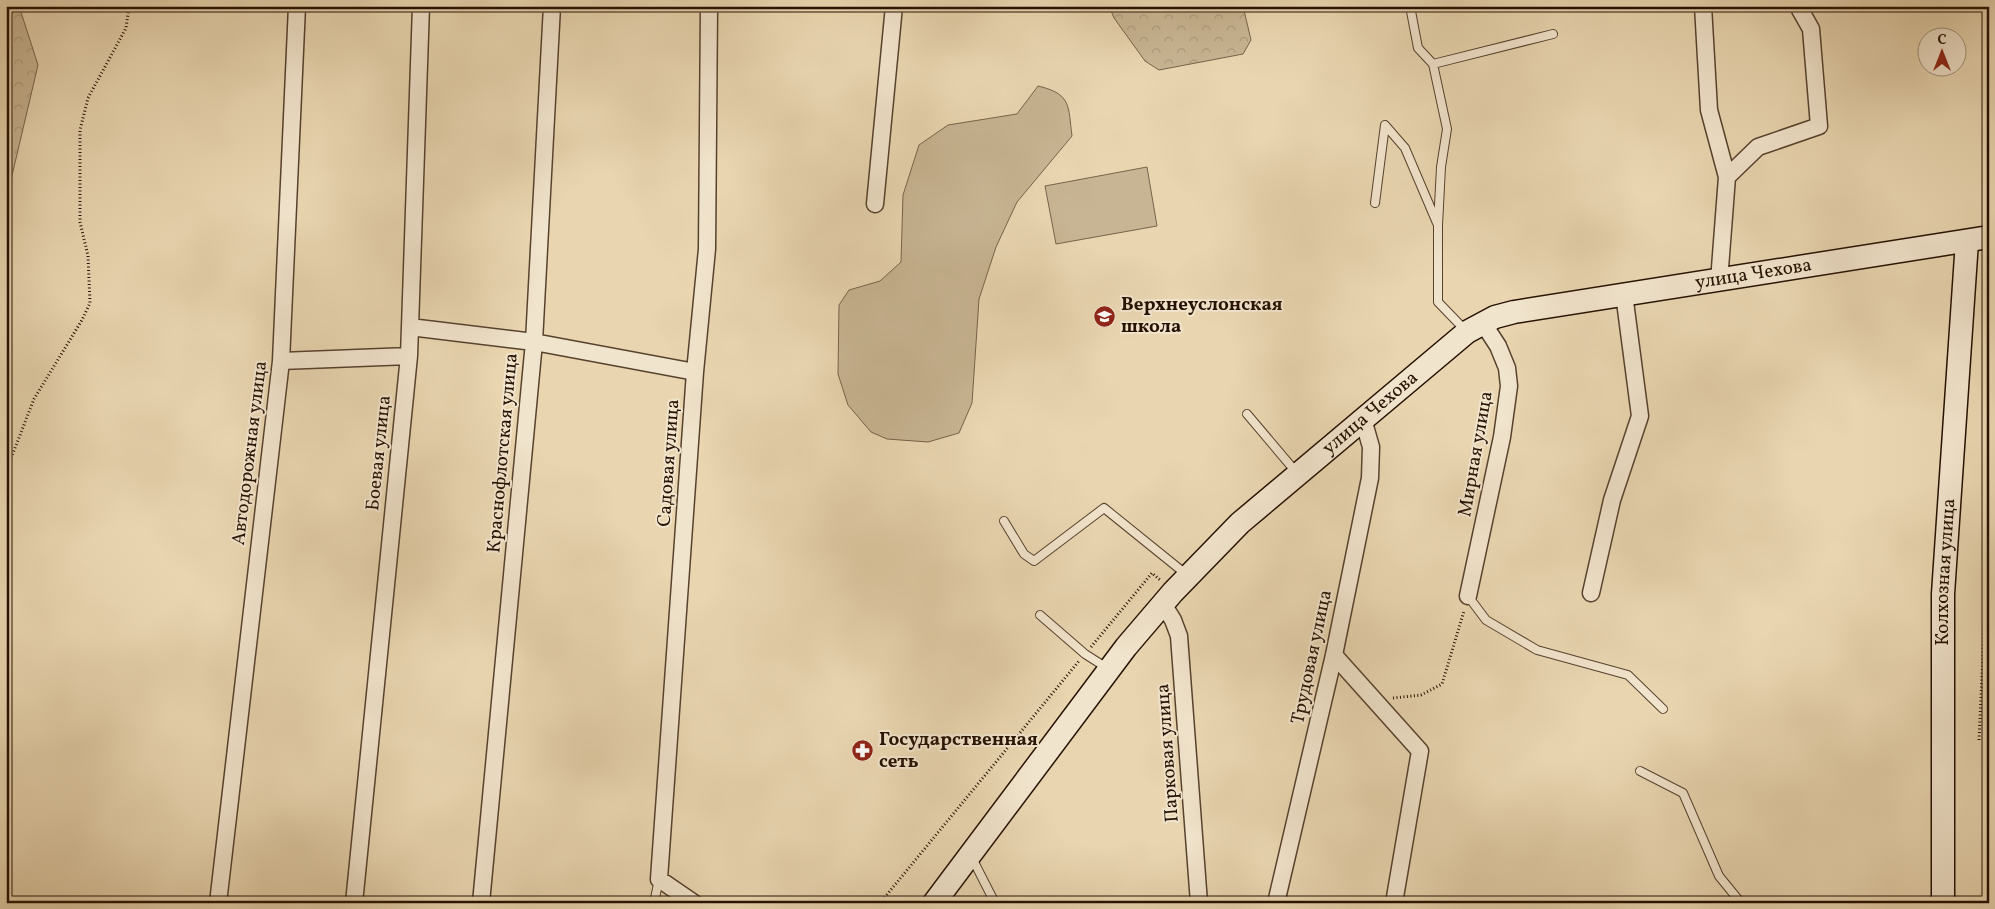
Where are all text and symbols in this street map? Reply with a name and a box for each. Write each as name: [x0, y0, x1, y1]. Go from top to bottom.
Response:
north arrow: [1918, 28, 1968, 78]
text: С: [1937, 31, 1947, 50]
street label: улица Чехова: [1693, 252, 1814, 296]
place label: Верхнеуслонская школа: [1121, 292, 1283, 340]
school or university icon: Верхнеуслонская школа: [1093, 304, 1117, 328]
street label: Краснофлотская улица: [481, 352, 525, 554]
street label: Автодорожная улица: [226, 359, 274, 547]
street label: улица Чехова: [1317, 365, 1424, 461]
street label: Мирная улица: [1452, 389, 1500, 519]
street label: Боевая улица: [360, 394, 398, 512]
street label: Садовая улица: [652, 398, 686, 528]
street label: Колхозная улица: [1930, 498, 1962, 646]
street label: Трудовая улица: [1285, 587, 1339, 727]
street label: Парковая улица: [1150, 683, 1186, 823]
place label: Государственная сеть: [879, 727, 1038, 775]
pharmacy icon: Государственная сеть: [851, 739, 875, 763]

